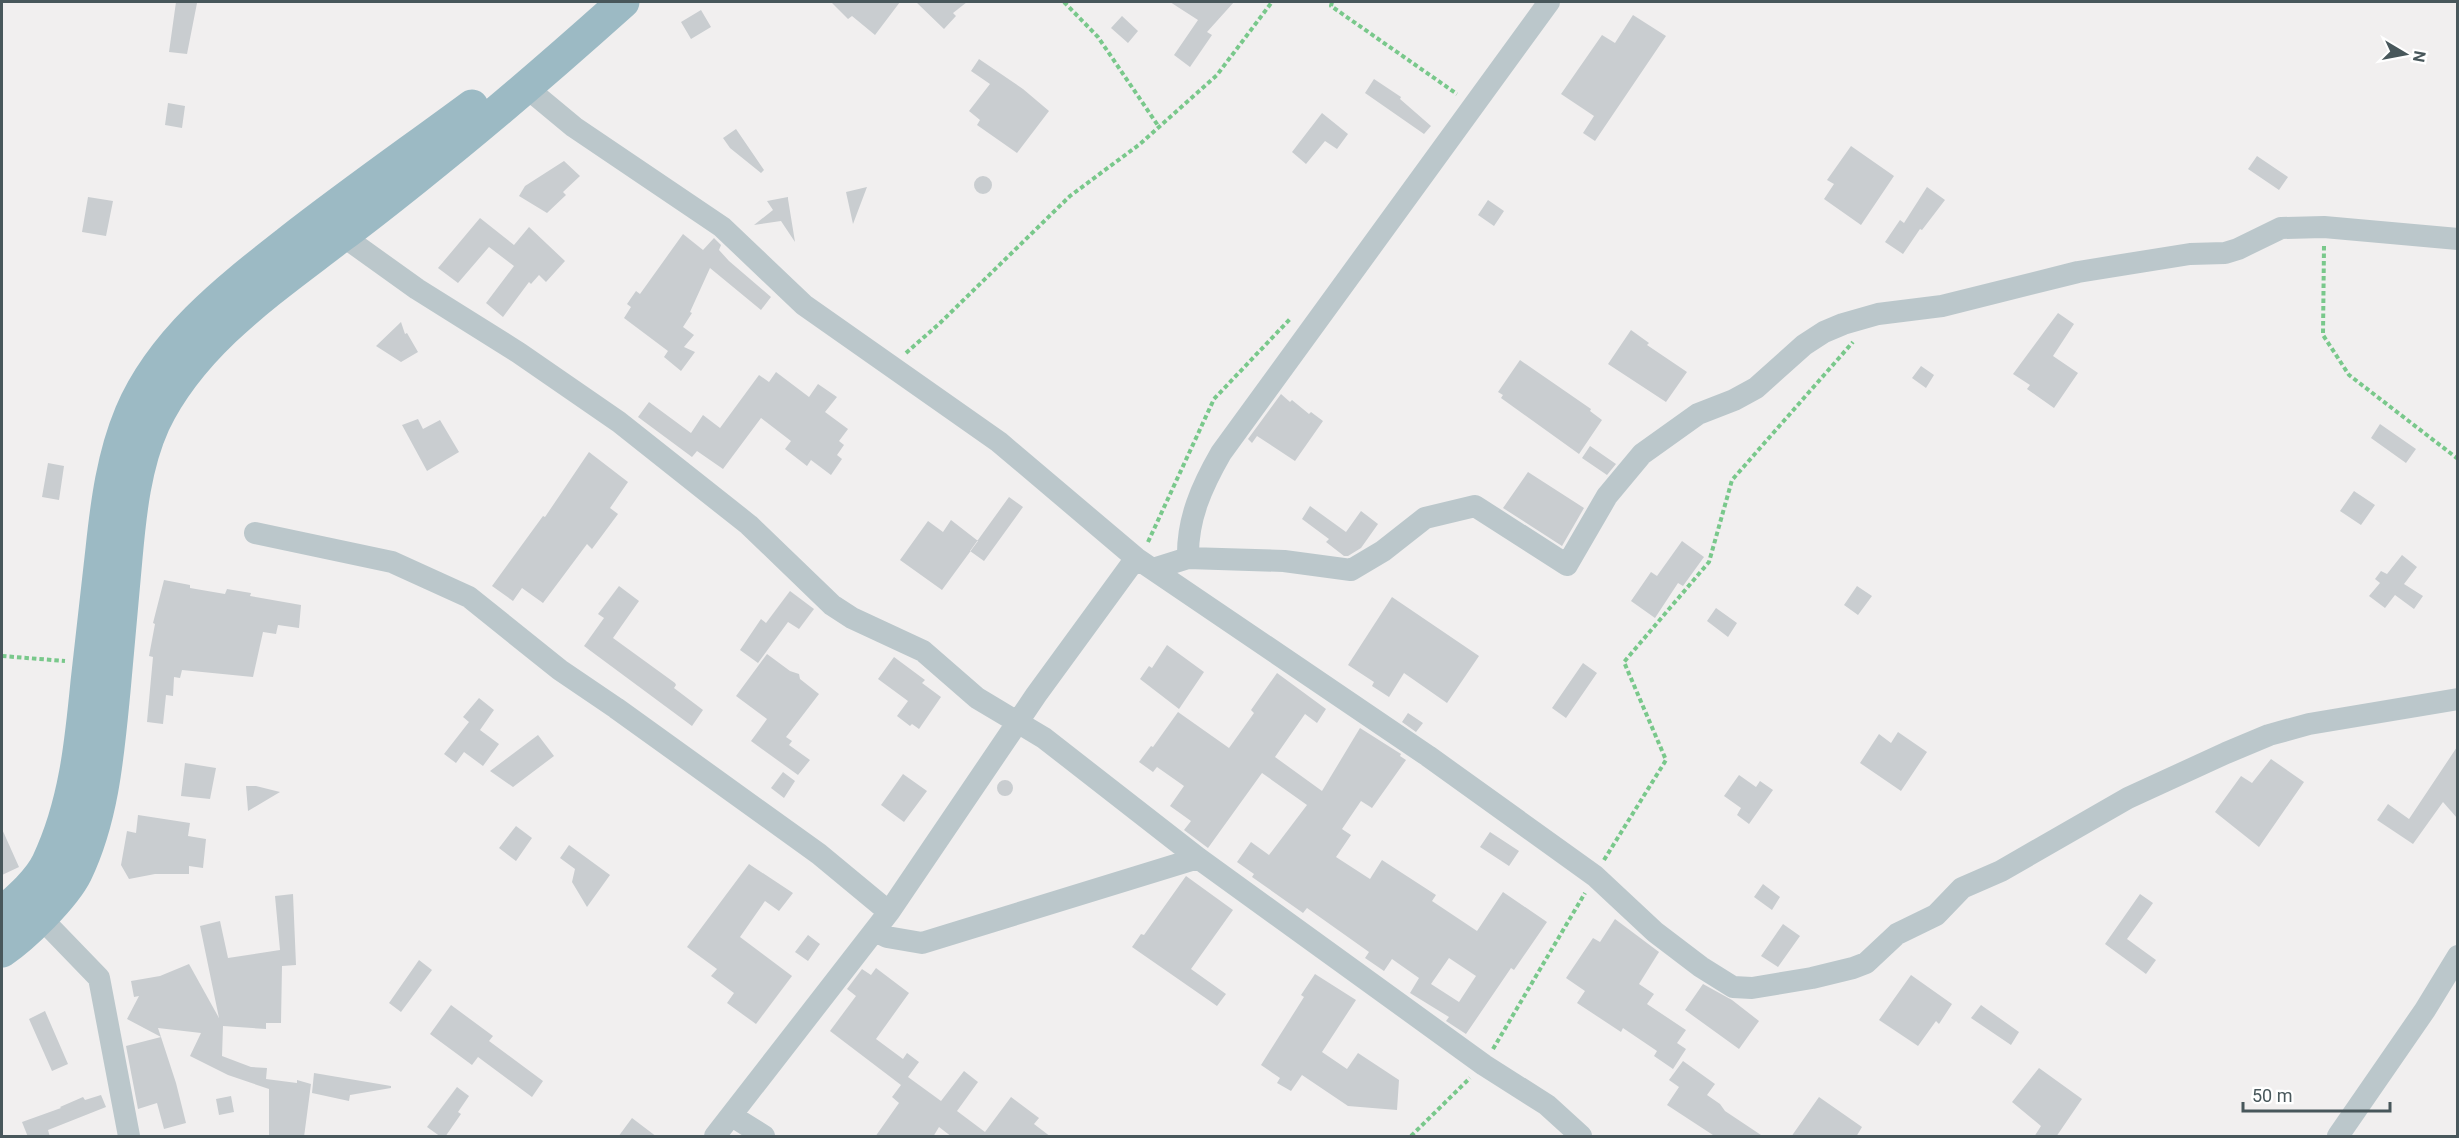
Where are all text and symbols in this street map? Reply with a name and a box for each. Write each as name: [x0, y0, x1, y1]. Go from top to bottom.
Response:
north arrow: [2375, 24, 2435, 84]
text: N: [2409, 49, 2430, 64]
scale bar: [2243, 1075, 2390, 1113]
text: 50 m: [2252, 1085, 2292, 1106]

